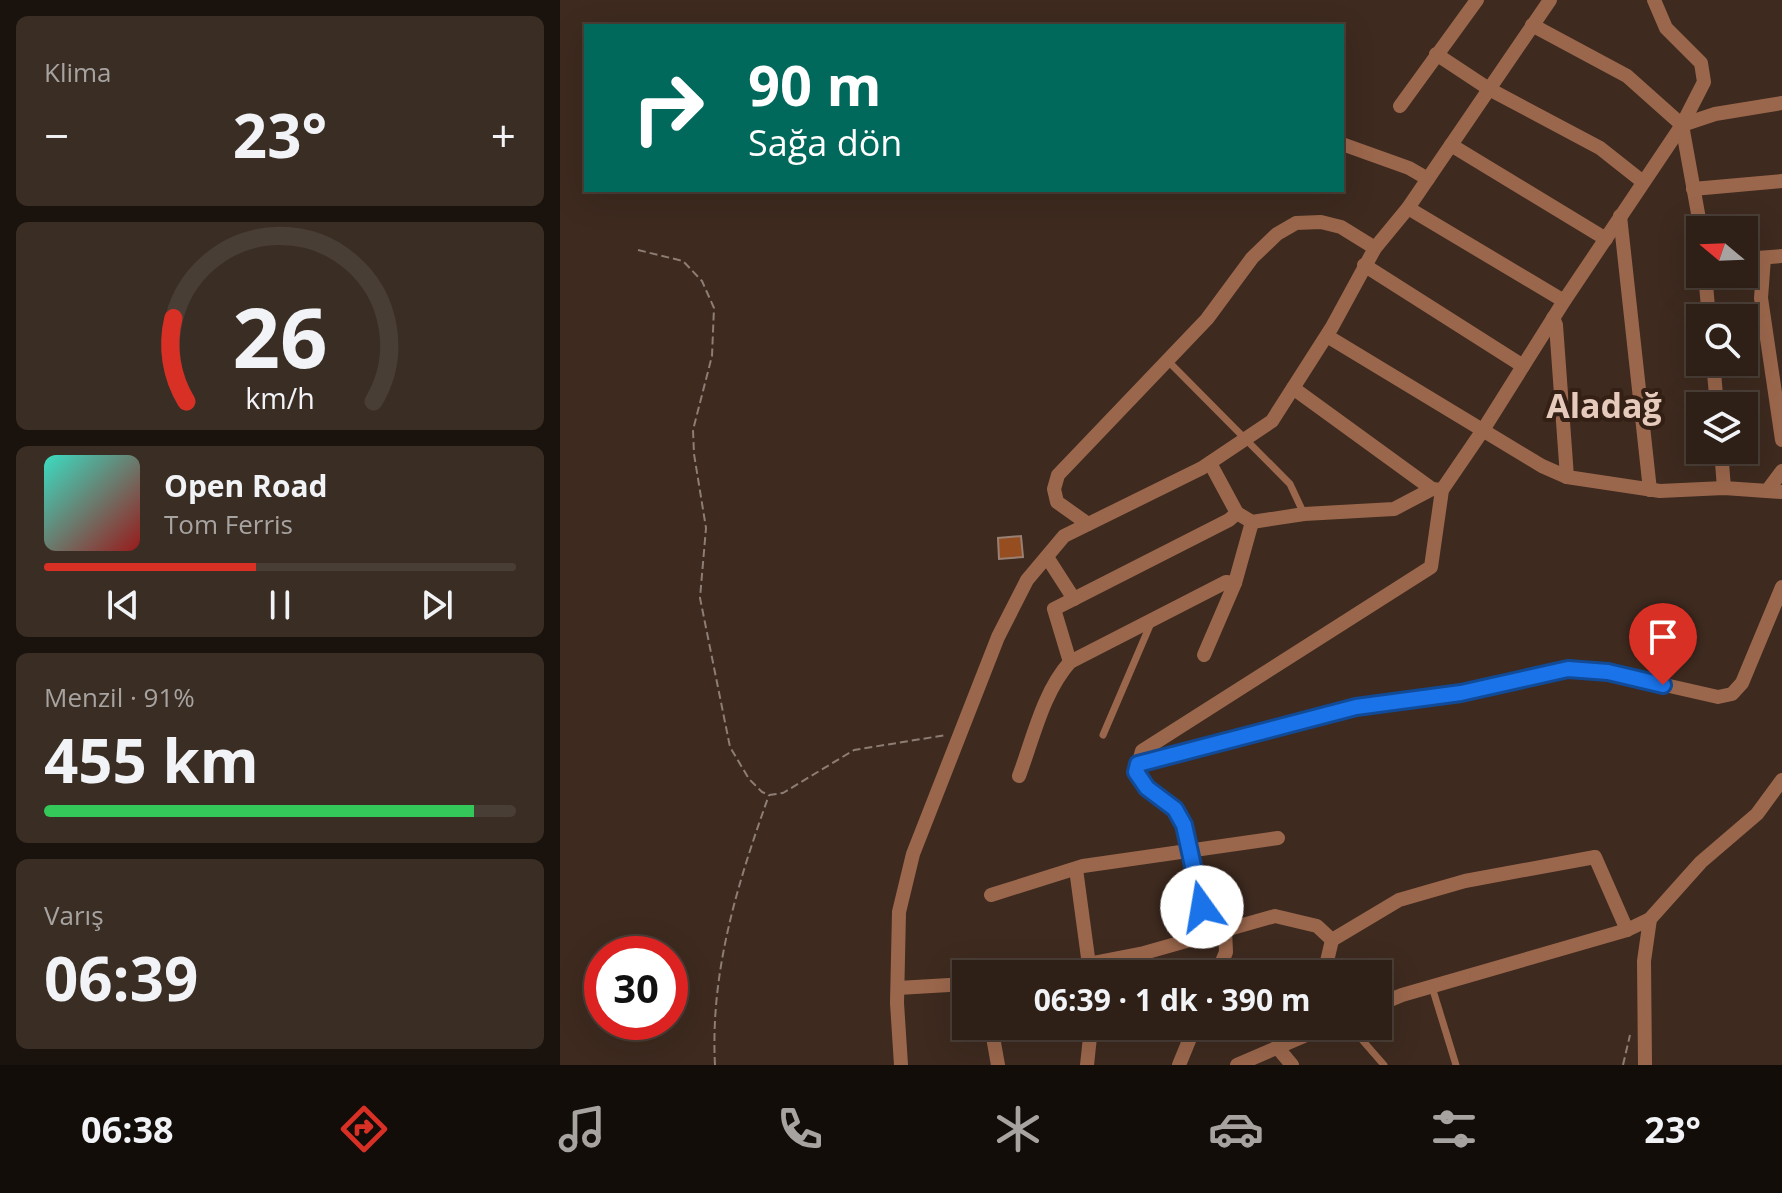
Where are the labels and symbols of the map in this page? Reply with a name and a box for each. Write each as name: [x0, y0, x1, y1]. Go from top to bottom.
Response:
north arrow: [1686, 216, 1758, 288]
district label: Aladağ: [1546, 382, 1662, 428]
pin: [1629, 603, 1697, 685]
position arrow: [1160, 865, 1244, 949]
speed limit sign: 30: [584, 936, 688, 1040]

